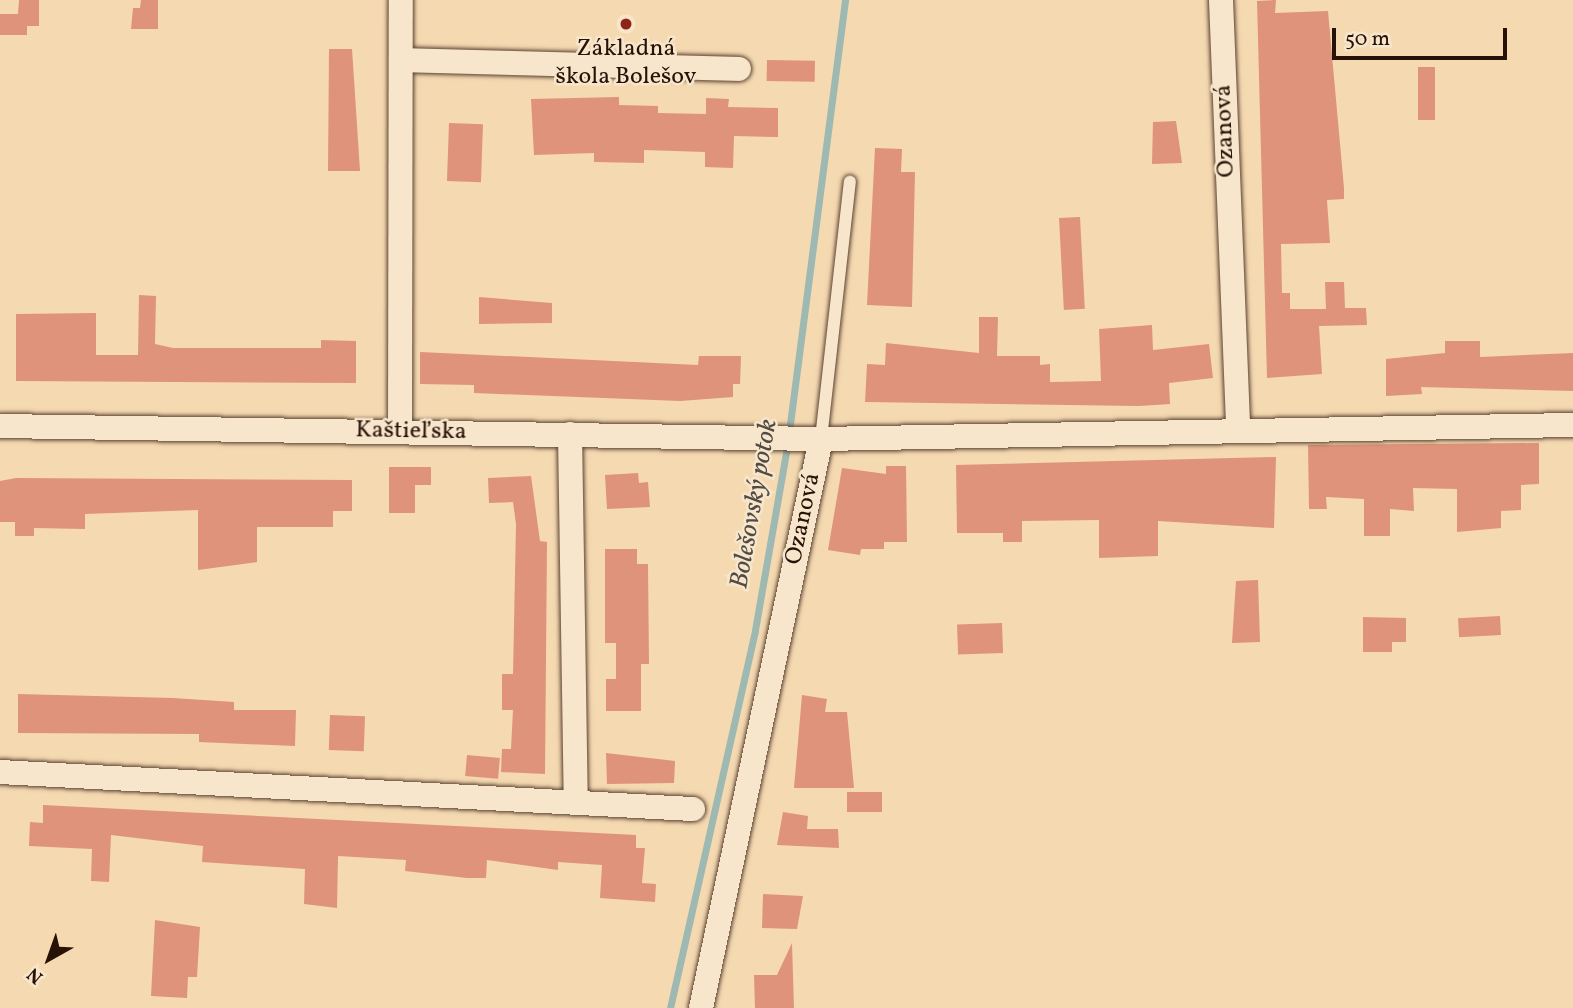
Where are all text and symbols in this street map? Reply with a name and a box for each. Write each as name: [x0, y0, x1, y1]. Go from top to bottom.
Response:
scale bar: [1335, 14, 1510, 58]
marker: Základná škola Bolešov: [618, 16, 634, 32]
text: 50 m: [1345, 25, 1390, 54]
place label: Základná škola Bolešov: [556, 36, 696, 92]
street label: Ozanová: [1210, 84, 1242, 178]
street label: Kaštieľska: [355, 417, 467, 447]
water label: Bolešovský potok: [725, 417, 785, 591]
street label: Ozanová: [780, 471, 828, 567]
north arrow: [14, 924, 84, 994]
text: N: [22, 961, 49, 989]

